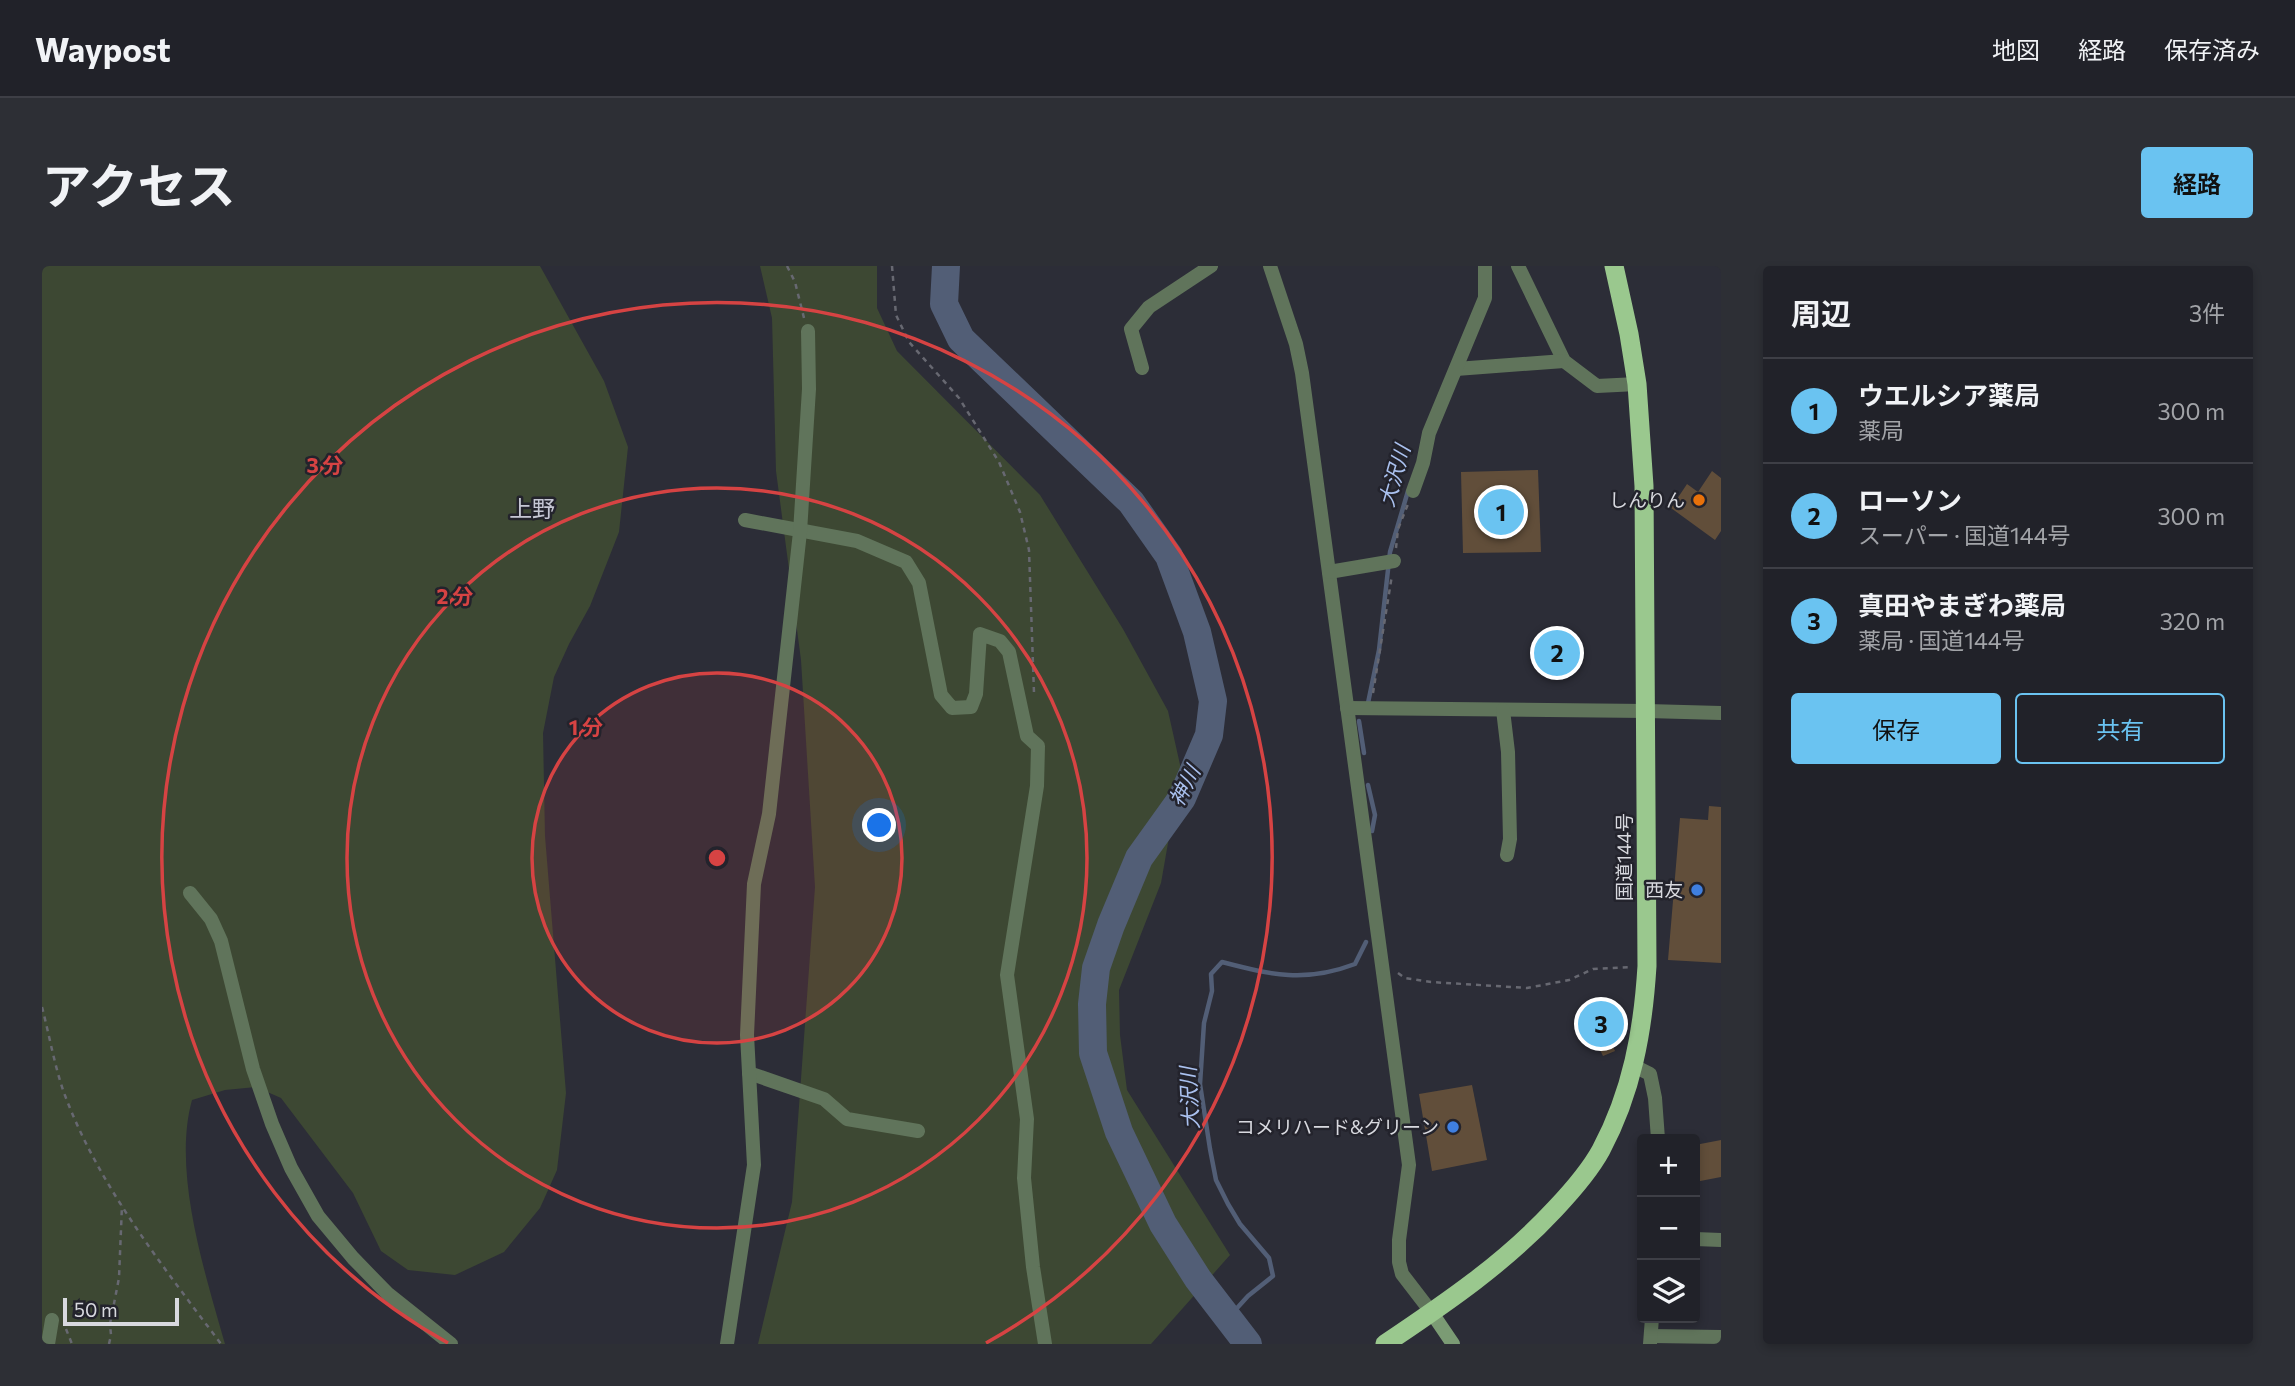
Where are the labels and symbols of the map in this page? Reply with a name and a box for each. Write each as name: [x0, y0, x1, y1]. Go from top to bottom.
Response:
water label: 大沢川: [1373, 440, 1415, 509]
text: 3 分: [306, 452, 344, 477]
pin: 1: [1478, 486, 1524, 538]
place label: しんりん: [1609, 488, 1685, 511]
marker: しんりん: [1691, 492, 1707, 508]
district label: 上野: [509, 494, 555, 522]
text: 2 分: [437, 583, 473, 608]
pin: 2: [1534, 627, 1580, 679]
text: 1 分: [569, 714, 603, 739]
water label: 神川: [1163, 759, 1205, 810]
your location: [862, 808, 896, 842]
street label: 国道144号: [1612, 813, 1635, 901]
centre of rings: [705, 846, 729, 870]
place label: 西友: [1645, 878, 1683, 901]
marker: 西友: [1689, 882, 1705, 898]
pin: 3: [1578, 998, 1624, 1050]
water label: 大沢川: [1174, 1064, 1203, 1130]
place label: コメリハード&グリーン: [1236, 1115, 1439, 1138]
marker: コメリハード&グリーン: [1445, 1119, 1461, 1135]
scale bar: [63, 1295, 178, 1327]

